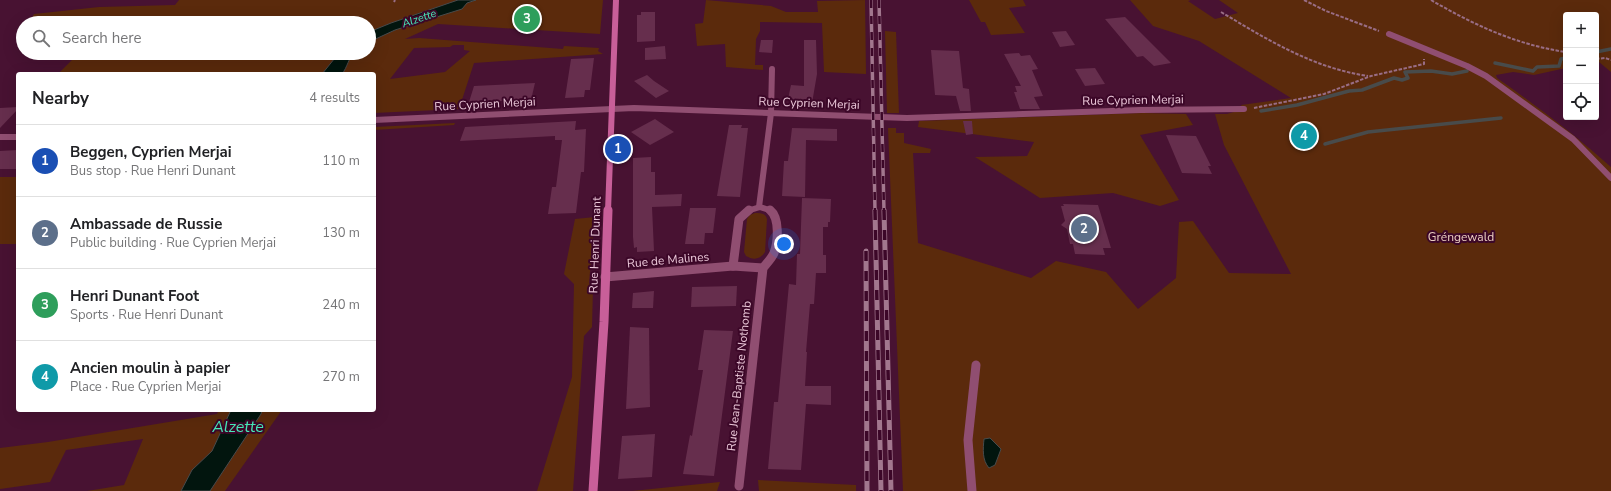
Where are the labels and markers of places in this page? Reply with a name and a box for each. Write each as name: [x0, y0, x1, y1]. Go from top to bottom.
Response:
pin: 3: [514, 4, 540, 34]
pin: 4: [1291, 121, 1317, 151]
pin: 1: [605, 134, 631, 164]
pin: 2: [1071, 214, 1097, 244]

